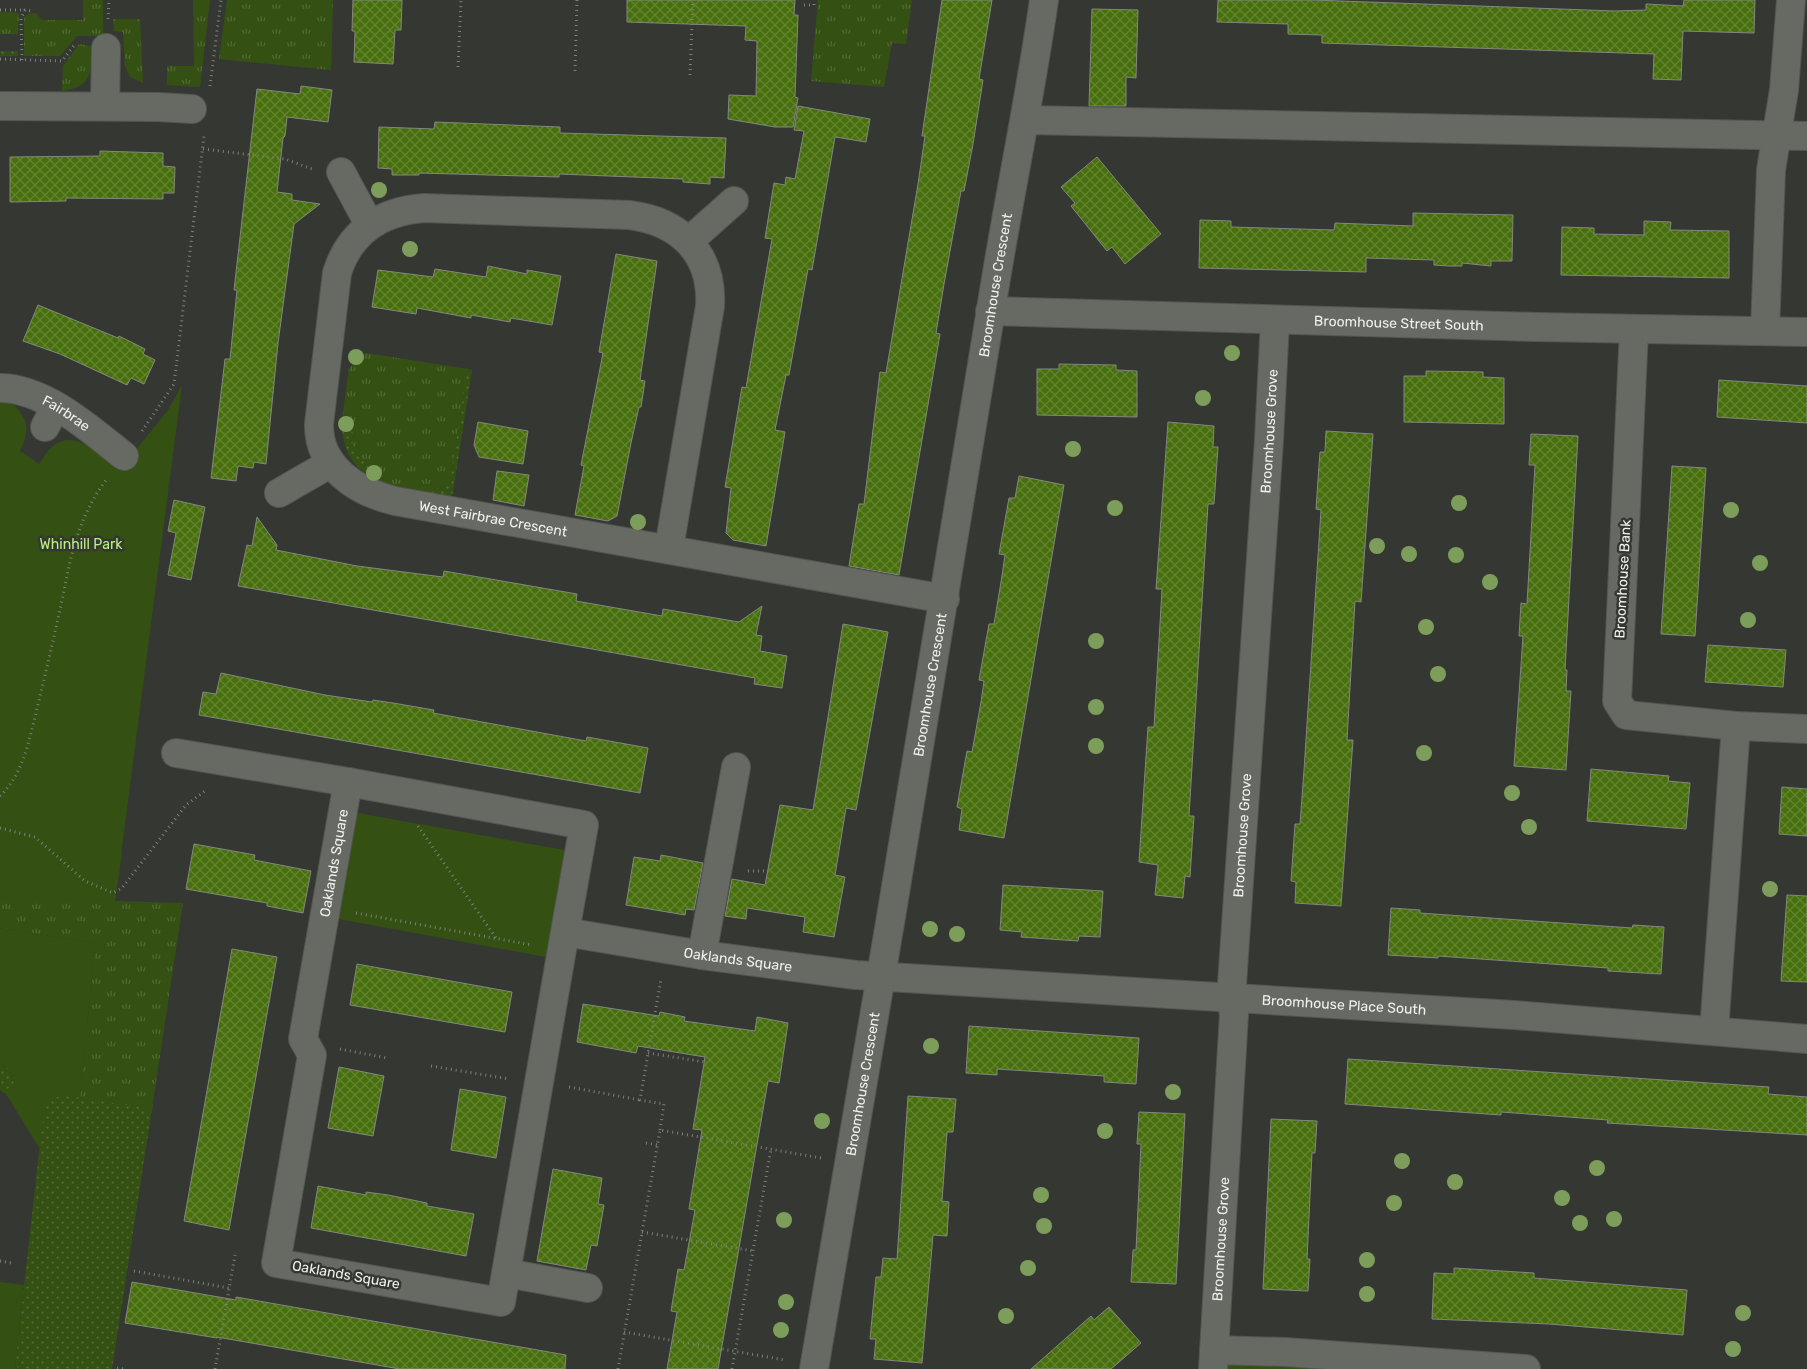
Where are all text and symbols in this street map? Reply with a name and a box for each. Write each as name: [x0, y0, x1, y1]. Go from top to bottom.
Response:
street label: Broomhouse Crescent: [975, 211, 1016, 358]
street label: Broomhouse Street South: [1314, 312, 1484, 334]
street label: Broomhouse Grove: [1257, 369, 1281, 494]
street label: Fairbrae: [40, 392, 94, 435]
street label: West Fairbrae Crescent: [418, 497, 569, 540]
street label: Broomhouse Bank: [1611, 518, 1635, 639]
park label: Whinhill Park: [40, 536, 123, 553]
street label: Broomhouse Crescent: [910, 611, 950, 758]
street label: Broomhouse Grove: [1229, 773, 1255, 898]
street label: Oaklands Square: [316, 808, 352, 918]
street label: Oaklands Square: [683, 944, 793, 975]
street label: Broomhouse Place South: [1261, 991, 1427, 1018]
street label: Broomhouse Crescent: [842, 1010, 883, 1157]
street label: Broomhouse Grove: [1209, 1176, 1233, 1302]
street label: Oaklands Square: [291, 1257, 401, 1293]

